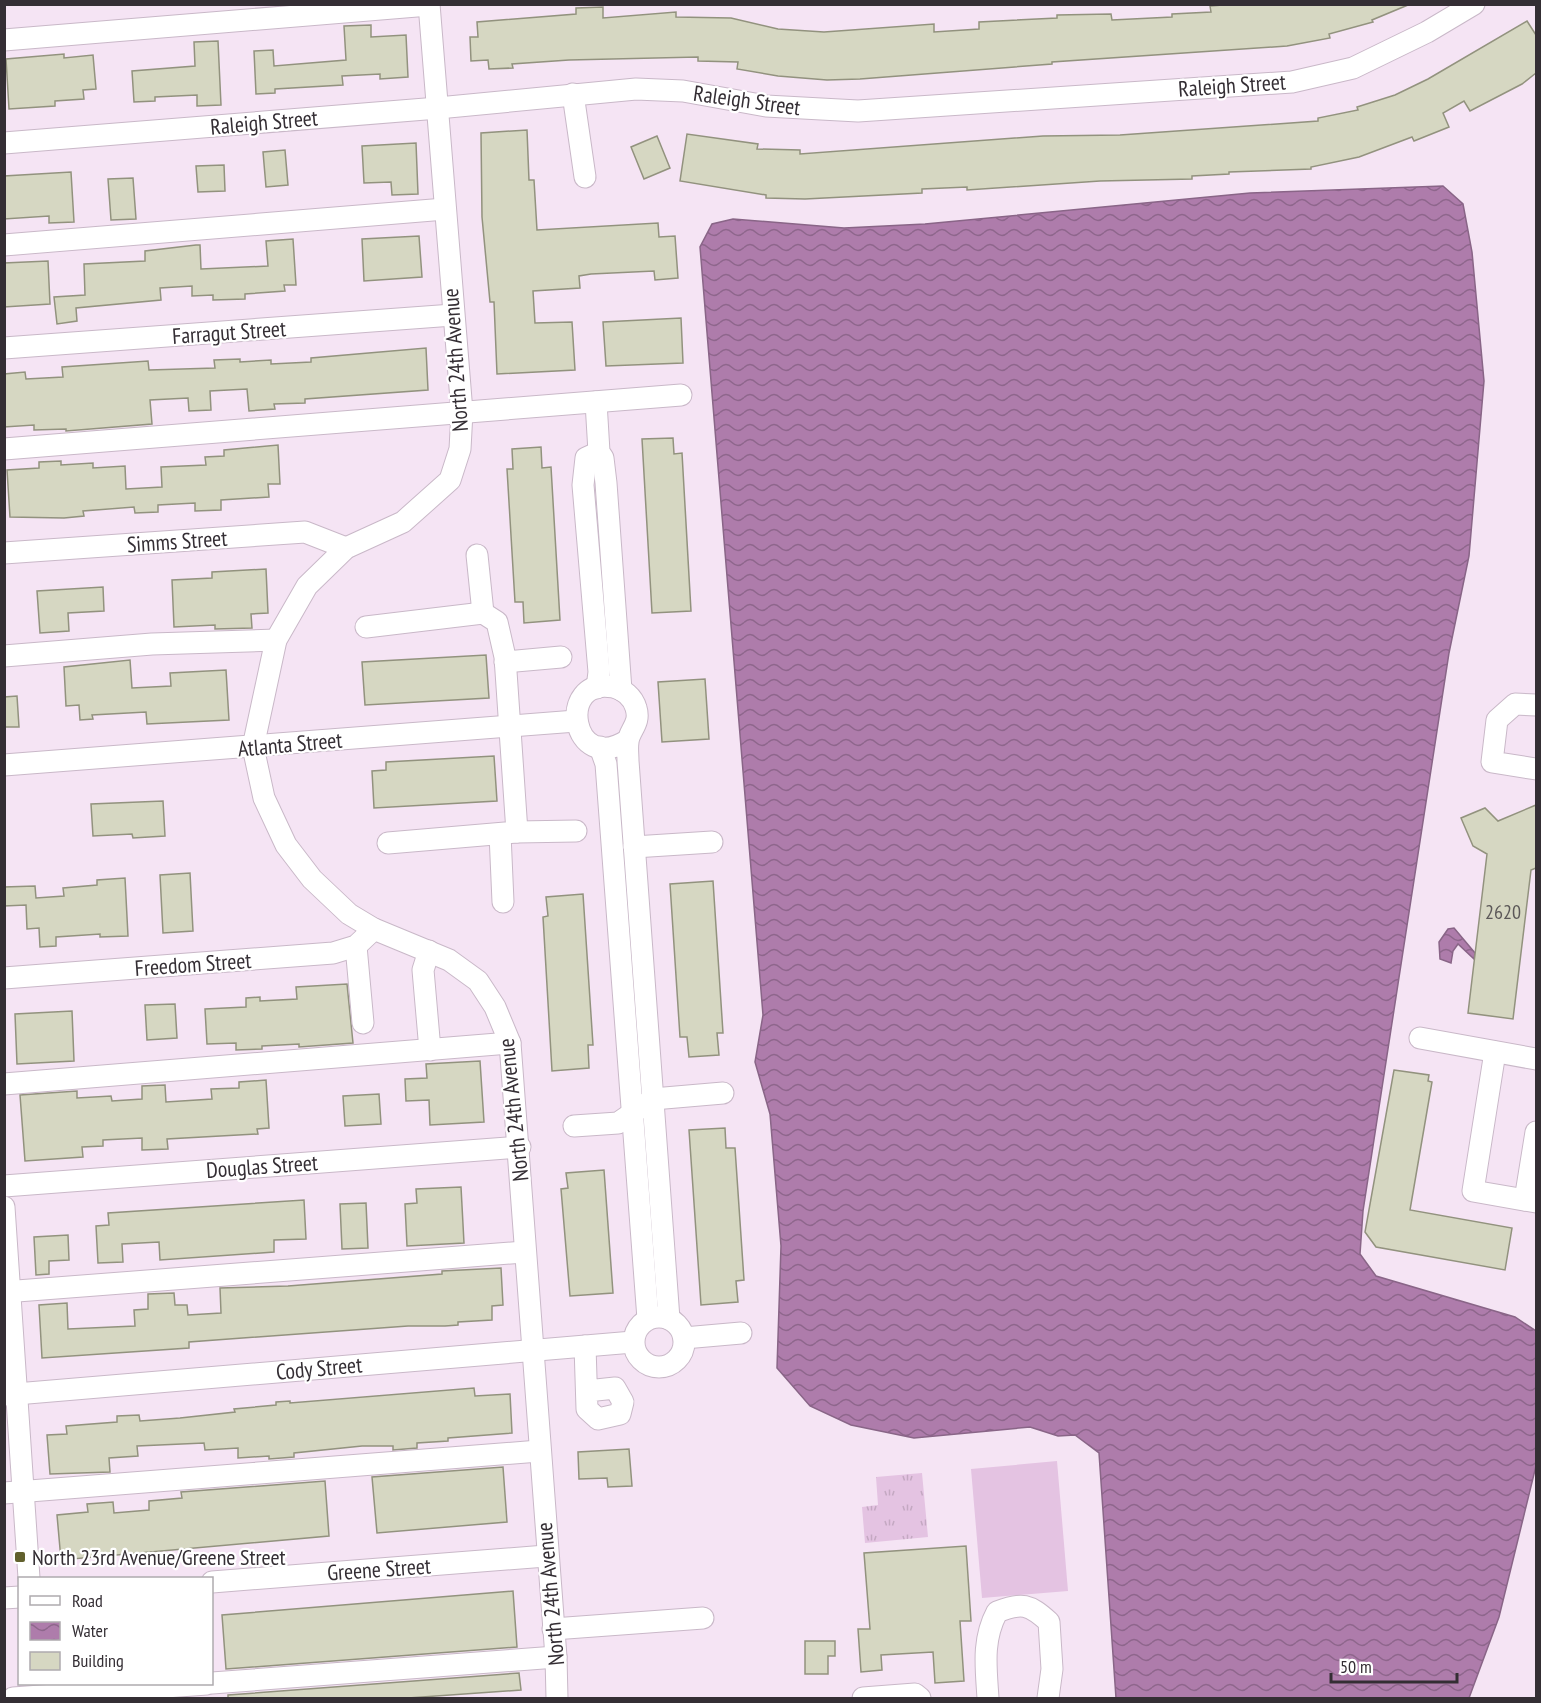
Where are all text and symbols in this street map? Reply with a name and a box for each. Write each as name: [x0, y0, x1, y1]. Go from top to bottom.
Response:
street label: Raleigh Street: [1177, 67, 1287, 103]
street label: Raleigh Street: [692, 79, 802, 121]
street label: Raleigh Street: [209, 103, 319, 141]
street label: North 24th Avenue: [436, 287, 474, 433]
street label: Farragut Street: [171, 314, 287, 350]
street label: Simms Street: [126, 524, 228, 558]
street label: Atlanta Street: [237, 725, 343, 763]
house number: 2620: [1485, 899, 1521, 925]
street label: Freedom Street: [134, 946, 252, 982]
street label: North 24th Avenue: [492, 1037, 534, 1183]
street label: Douglas Street: [205, 1148, 319, 1184]
street label: Cody Street: [275, 1350, 363, 1386]
street label: North 24th Avenue: [530, 1521, 570, 1667]
place label: North 23rd Avenue/Greene Street: [32, 1543, 286, 1571]
marker: North 23rd Avenue/Greene Street: [13, 1550, 27, 1564]
street label: Greene Street: [326, 1551, 432, 1587]
legend: [18, 1577, 213, 1685]
text: Road: [72, 1589, 103, 1612]
text: Water: [72, 1619, 108, 1642]
scale bar: [1331, 1646, 1457, 1684]
text: Building: [72, 1649, 124, 1672]
text: 50 m: [1340, 1655, 1372, 1678]

